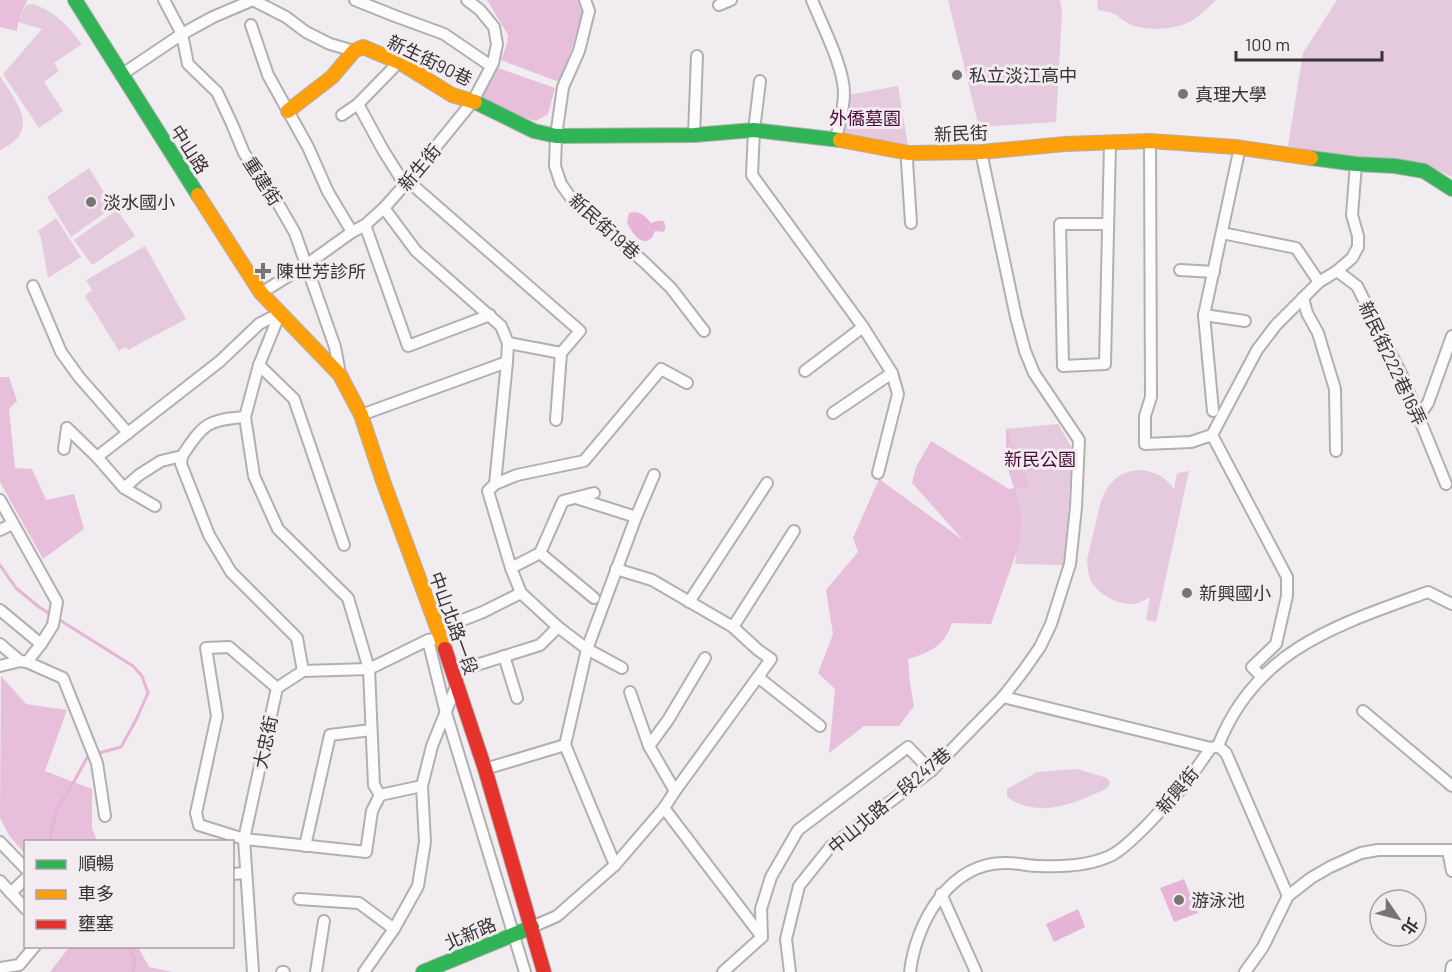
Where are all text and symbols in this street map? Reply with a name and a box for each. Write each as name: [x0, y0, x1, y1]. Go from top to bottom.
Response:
scale bar: [1236, 24, 1382, 62]
street label: 新生街90巷: [384, 30, 476, 90]
text: 100 m: [1245, 33, 1290, 55]
place label: 私立淡江高中: [969, 64, 1077, 86]
marker: 私立淡江高中: [950, 68, 964, 82]
place label: 真理大學: [1195, 83, 1267, 105]
marker: 真理大學: [1176, 87, 1190, 101]
park label: 外僑墓園: [829, 107, 901, 129]
street label: 中山路: [166, 120, 214, 178]
street label: 新民街: [934, 121, 988, 145]
street label: 新生街: [393, 139, 445, 195]
street label: 重建街: [239, 152, 287, 210]
street label: 新民街19巷: [565, 188, 645, 264]
place label: 淡水國小: [103, 191, 175, 213]
marker: 淡水國小: [84, 195, 98, 209]
place label: 陳世芳診所: [276, 260, 366, 282]
marker: 陳世芳診所: [254, 262, 272, 280]
street label: 新民街222巷16弄: [1355, 297, 1431, 429]
park label: 新民公園: [1004, 448, 1076, 470]
street label: 中山北路一段: [425, 568, 483, 678]
place label: 新興國小: [1199, 582, 1271, 604]
marker: 新興國小: [1180, 586, 1194, 600]
street label: 大忠街: [249, 713, 281, 771]
street label: 中山北路一段247巷: [823, 742, 955, 858]
street label: 新興街: [1151, 762, 1203, 818]
legend: [24, 840, 234, 948]
text: 順暢: [78, 852, 114, 874]
text: 車多: [78, 882, 114, 904]
north arrow: [1368, 888, 1428, 948]
place label: 游泳池: [1191, 889, 1245, 911]
marker: 游泳池: [1172, 893, 1186, 907]
text: 壅塞: [78, 912, 114, 934]
street label: 北新路: [441, 912, 499, 954]
text: 北: [1398, 915, 1423, 939]

